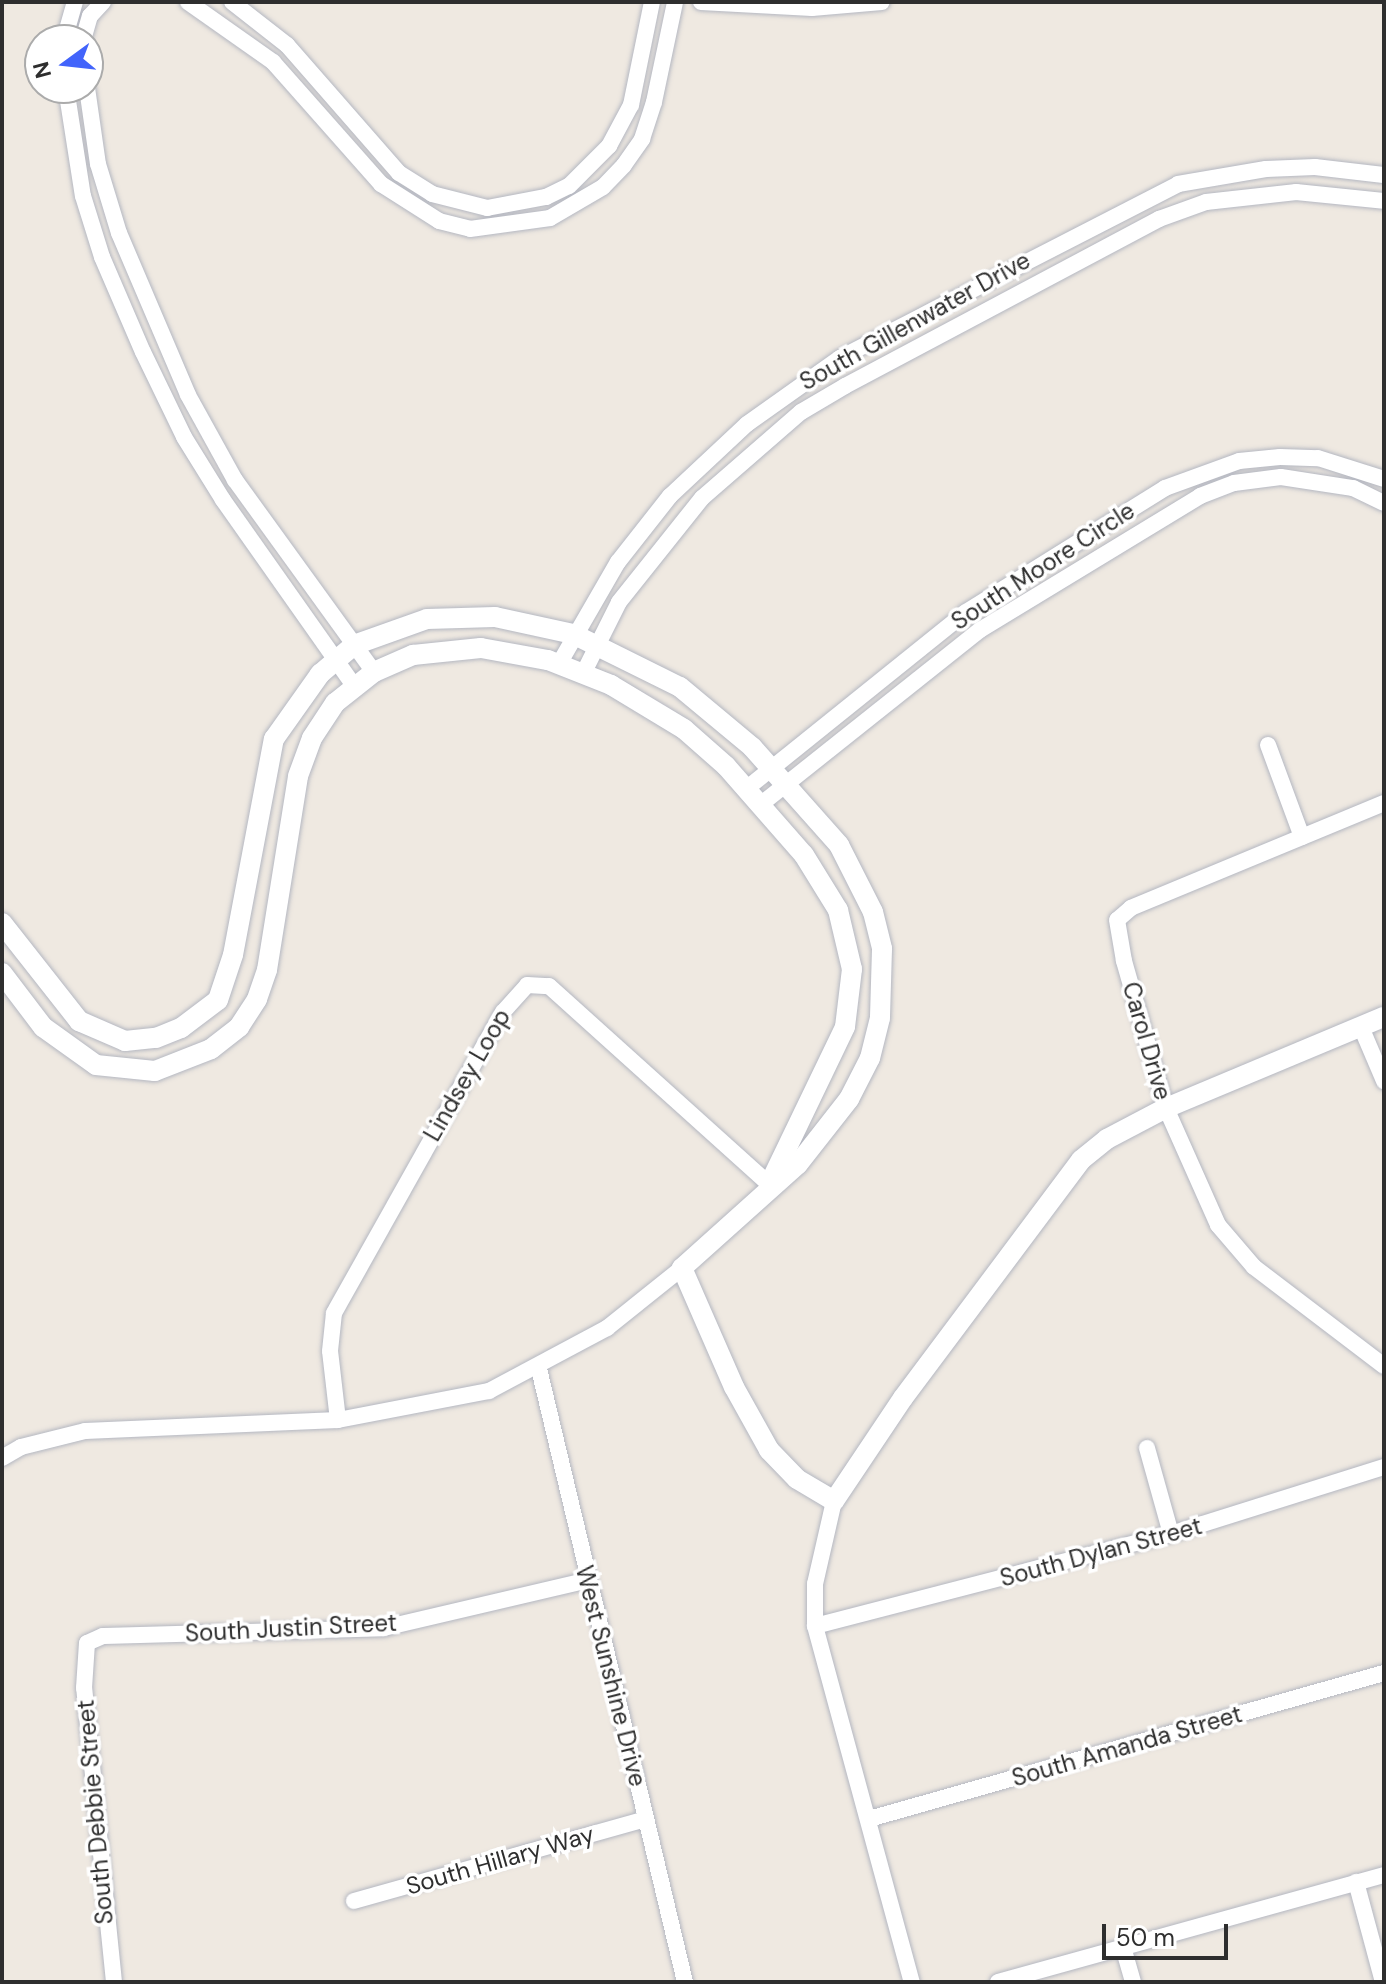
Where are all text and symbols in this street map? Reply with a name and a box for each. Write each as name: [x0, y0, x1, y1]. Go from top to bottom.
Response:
north arrow: [24, 24, 104, 104]
text: N: [26, 58, 58, 81]
street label: South Gillenwater Drive: [795, 246, 1035, 396]
street label: South Moore Circle: [946, 496, 1140, 636]
street label: Carol Drive: [1116, 979, 1178, 1103]
street label: Lindsey Loop: [418, 1004, 516, 1146]
street label: South Dylan Street: [997, 1511, 1205, 1593]
street label: West Sunshine Drive: [570, 1563, 652, 1789]
street label: South Justin Street: [184, 1608, 398, 1648]
street label: South Debbie Street: [71, 1698, 119, 1926]
street label: South Amanda Street: [1009, 1699, 1245, 1793]
street label: South Hillary Way: [403, 1819, 597, 1901]
scale bar: [1106, 1908, 1232, 1958]
text: 50 m: [1116, 1922, 1175, 1953]

